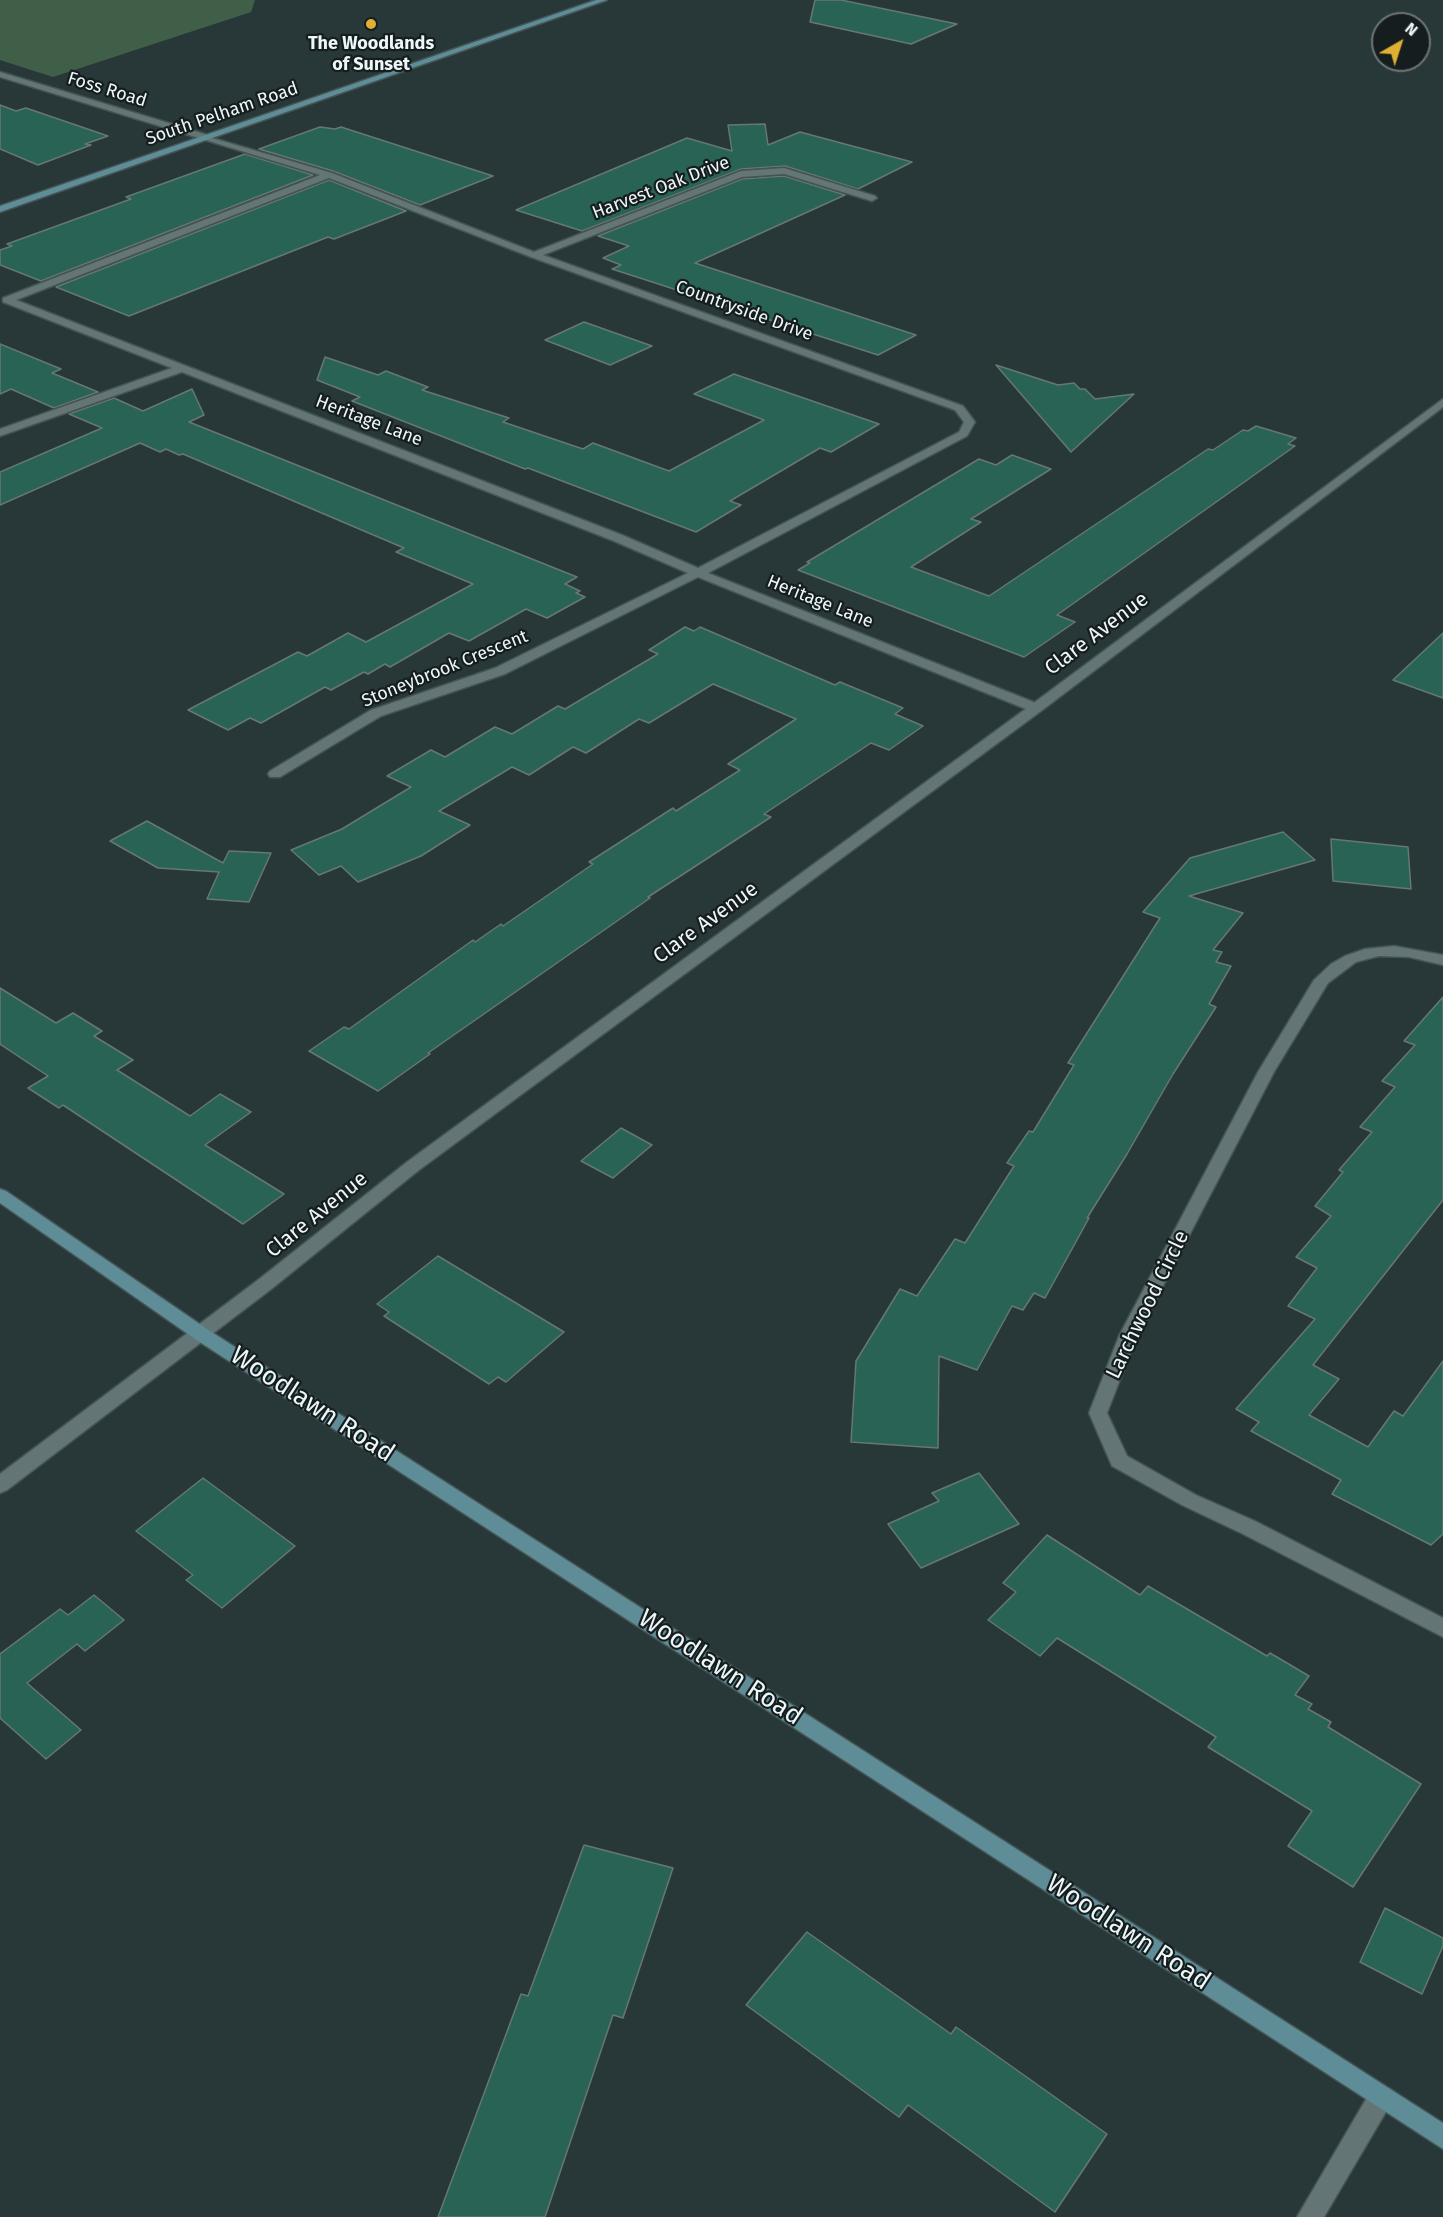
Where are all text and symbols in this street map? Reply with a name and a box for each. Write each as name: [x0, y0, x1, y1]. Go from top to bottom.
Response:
north arrow: [1371, 12, 1431, 72]
marker: The Woodlands of Sunset: [364, 17, 378, 31]
text: N: [1401, 18, 1421, 40]
place label: The Woodlands of Sunset: [308, 33, 434, 76]
street label: Foss Road: [65, 68, 149, 112]
street label: South Pelham Road: [143, 78, 301, 150]
street label: Harvest Oak Drive: [589, 152, 733, 224]
street label: Countryside Drive: [672, 276, 816, 346]
street label: Heritage Lane: [313, 391, 425, 451]
street label: Heritage Lane: [764, 571, 876, 633]
street label: Clare Avenue: [1040, 587, 1154, 681]
street label: Stoneybrook Crescent: [359, 626, 531, 712]
street label: Clare Avenue: [649, 877, 763, 969]
street label: Clare Avenue: [261, 1166, 373, 1264]
street label: Larchwood Circle: [1101, 1227, 1195, 1383]
street label: Woodlawn Road: [224, 1340, 400, 1470]
street label: Woodlawn Road: [632, 1603, 808, 1733]
street label: Woodlawn Road: [1040, 1868, 1216, 1998]

